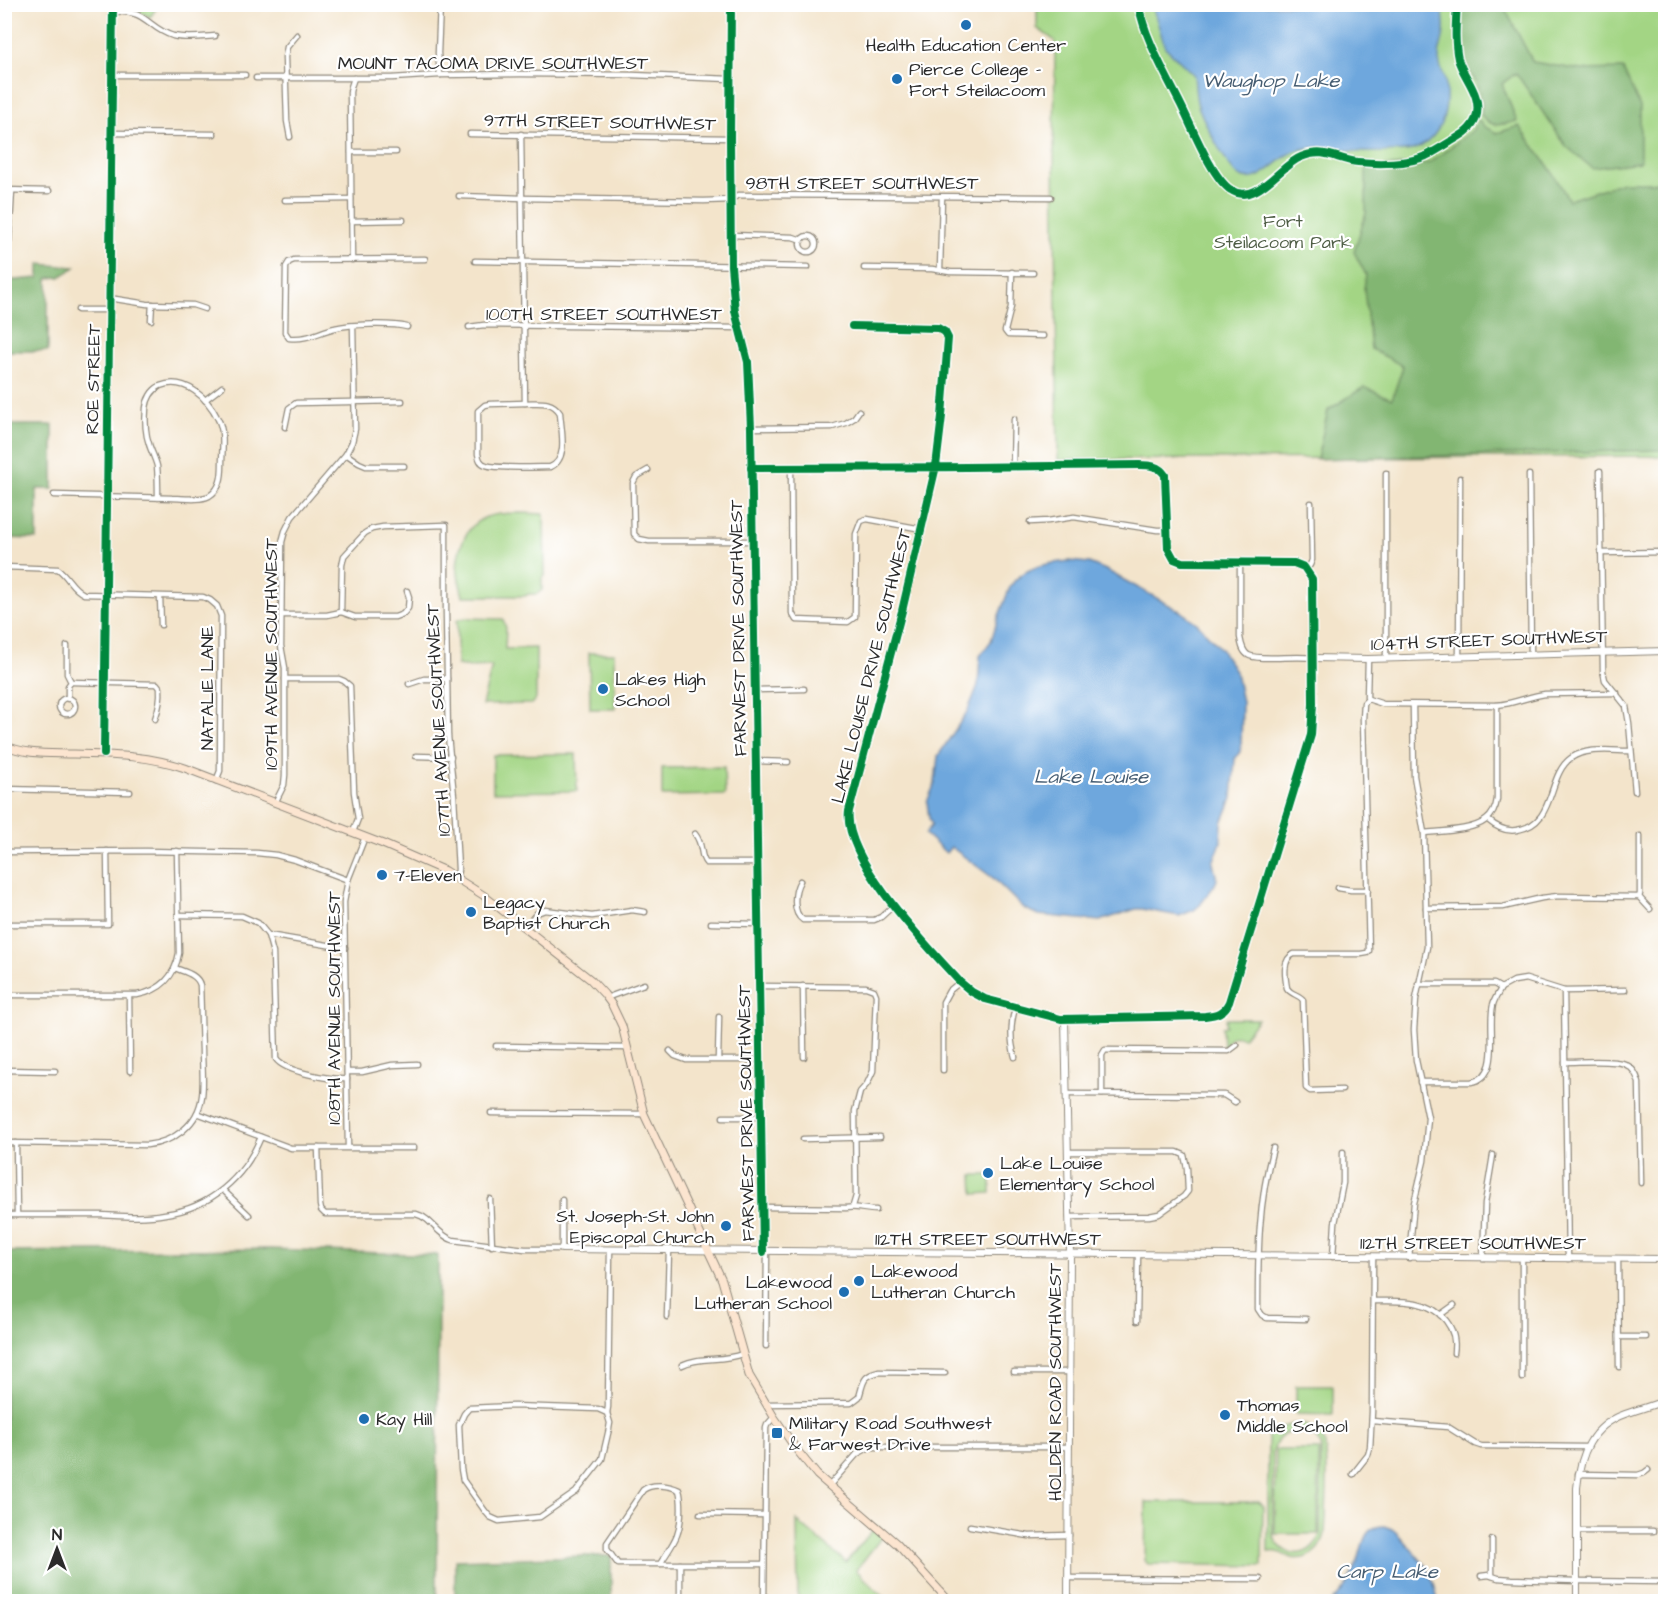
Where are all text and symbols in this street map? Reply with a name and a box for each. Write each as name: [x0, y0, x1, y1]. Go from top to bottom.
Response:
marker: Health Education Center: [959, 18, 973, 32]
place label: Health Education Center: [866, 33, 1066, 58]
street label: MOUNT TACOMA DRIVE SOUTHWEST: [338, 51, 649, 76]
place label: Pierce College - Fort Steilacoom: [909, 57, 1045, 103]
water label: Waughop Lake: [1203, 67, 1341, 96]
marker: Pierce College - Fort Steilacoom: [890, 72, 904, 86]
street label: 97TH STREET SOUTHWEST: [484, 108, 717, 137]
street label: 98TH STREET SOUTHWEST: [746, 171, 979, 196]
park label: Fort Steilacoom Park: [1214, 209, 1352, 255]
street label: 100TH STREET SOUTHWEST: [486, 302, 723, 327]
street label: ROE STREET: [80, 323, 107, 435]
street label: FARWEST DRIVE SOUTHWEST: [724, 499, 753, 757]
street label: LAKE LOUISE DRIVE SOUTHWEST: [825, 525, 918, 806]
street label: 109TH AVENUE SOUTHWEST: [259, 537, 284, 770]
street label: 107TH AVENUE SOUTHWEST: [420, 602, 457, 837]
street label: 104TH STREET SOUTHWEST: [1370, 624, 1609, 657]
street label: NATALIE LANE: [195, 625, 220, 750]
place label: Lakes High School: [615, 667, 706, 713]
marker: Lakes High School: [596, 682, 610, 696]
water label: Lake Louise: [1034, 763, 1149, 791]
place label: 7-Eleven: [394, 863, 462, 888]
marker: 7-Eleven: [375, 868, 389, 882]
street label: 108TH AVENUE SOUTHWEST: [322, 890, 347, 1125]
place label: Legacy Baptist Church: [483, 890, 610, 936]
marker: Legacy Baptist Church: [464, 905, 478, 919]
street label: FARWEST DRIVE SOUTHWEST: [732, 984, 761, 1242]
place label: Lake Louise Elementary School: [1000, 1151, 1155, 1198]
marker: Lake Louise Elementary School: [981, 1166, 995, 1180]
place label: St. Joseph-St. John Episcopal Church: [556, 1204, 714, 1250]
marker: St. Joseph-St. John Episcopal Church: [719, 1219, 733, 1233]
street label: 112TH STREET SOUTHWEST: [875, 1227, 1102, 1252]
street label: 112TH STREET SOUTHWEST: [1360, 1231, 1587, 1256]
place label: Lakewood Lutheran Church: [871, 1259, 1015, 1305]
street label: HOLDEN ROAD SOUTHWEST: [1043, 1262, 1068, 1501]
place label: Lakewood Lutheran School: [694, 1270, 832, 1316]
marker: Lakewood Lutheran Church: [852, 1274, 866, 1288]
marker: Lakewood Lutheran School: [837, 1285, 851, 1299]
place label: Thomas Middle School: [1237, 1393, 1348, 1439]
place label: Kay Hill: [376, 1407, 433, 1433]
marker: Thomas Middle School: [1218, 1408, 1232, 1422]
place label: Military Road Southwest & Farwest Drive: [789, 1411, 993, 1457]
marker: Kay Hill: [357, 1412, 371, 1426]
marker: Military Road Southwest & Farwest Drive: [770, 1426, 784, 1440]
north arrow: [27, 1519, 87, 1579]
text: N: [52, 1524, 62, 1546]
water label: Carp Lake: [1336, 1558, 1439, 1586]

